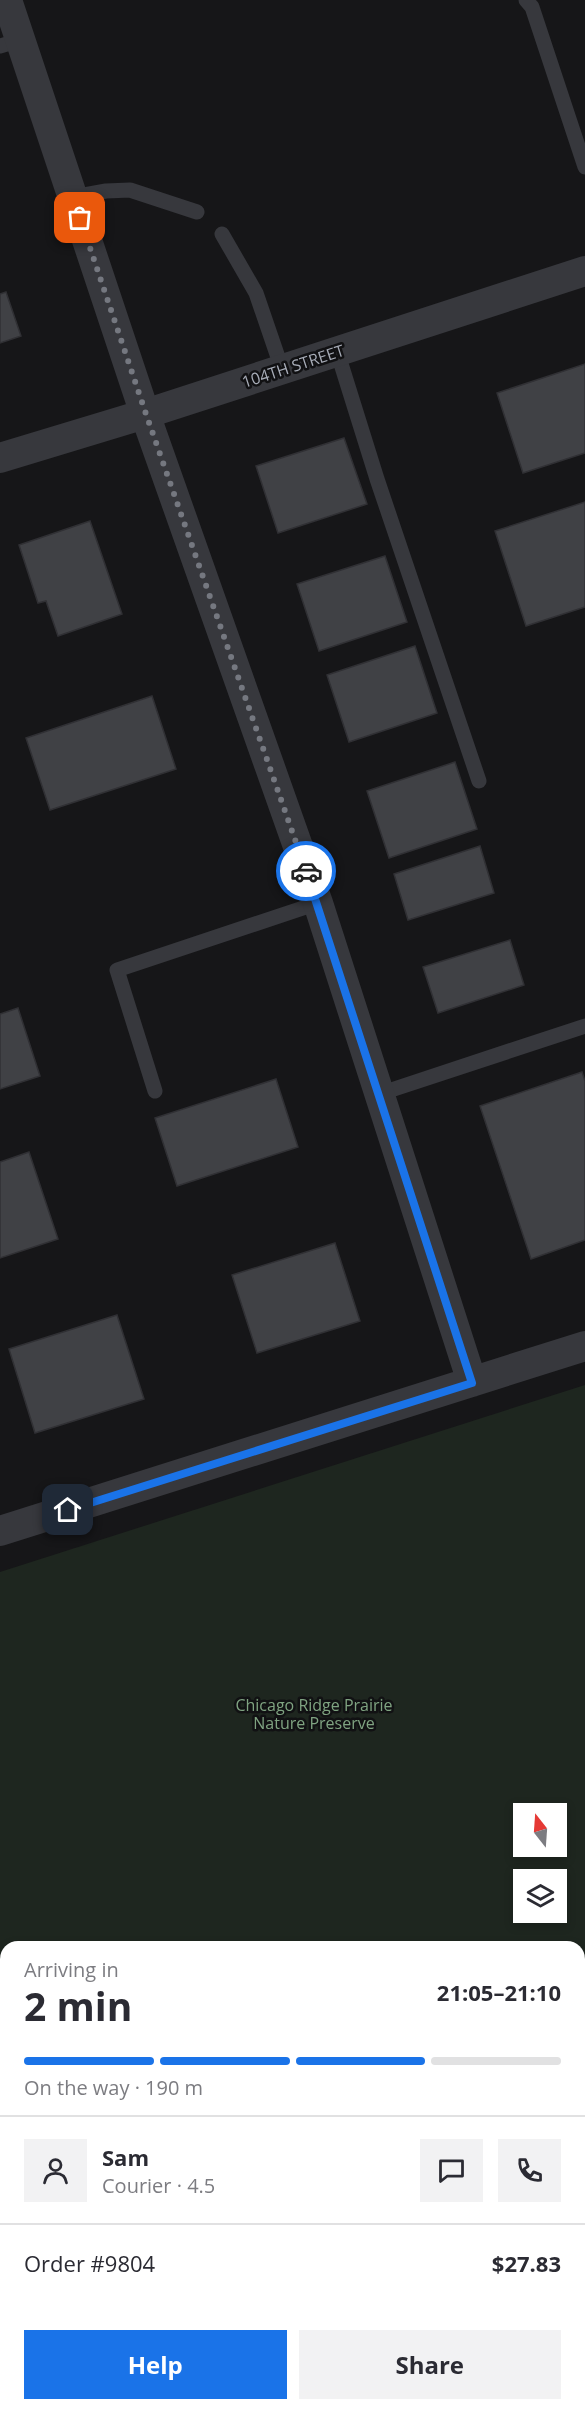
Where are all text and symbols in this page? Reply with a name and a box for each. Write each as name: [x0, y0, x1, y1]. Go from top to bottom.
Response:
pin: [54, 192, 105, 243]
icon: bag: [63, 201, 96, 234]
street label: 104TH STREET: [239, 339, 347, 393]
courier: [276, 841, 336, 901]
icon: car: [290, 855, 323, 888]
pin: [42, 1484, 93, 1535]
icon: home: [51, 1493, 84, 1526]
park label: Chicago Ridge Prairie Nature Preserve: [235, 1694, 393, 1734]
north arrow: [513, 1803, 567, 1857]
map controls: [513, 1803, 567, 1923]
button: layers: [513, 1869, 567, 1923]
text: Arriving in: [24, 1956, 119, 1983]
text: 21:05–21:10: [437, 1977, 561, 2007]
text: 2 min: [24, 1979, 132, 2032]
text: On the way · 190 m: [24, 2074, 203, 2101]
button: person: [24, 2139, 87, 2202]
button: chat: [420, 2139, 483, 2202]
button: phone: [498, 2139, 561, 2202]
text: Sam: [102, 2142, 149, 2172]
text: Courier · 4.5: [102, 2172, 215, 2199]
text: Order #9804: [24, 2248, 155, 2278]
text: $27.83: [492, 2248, 561, 2278]
button: Help: [24, 2330, 287, 2399]
button: Share: [299, 2330, 561, 2399]

